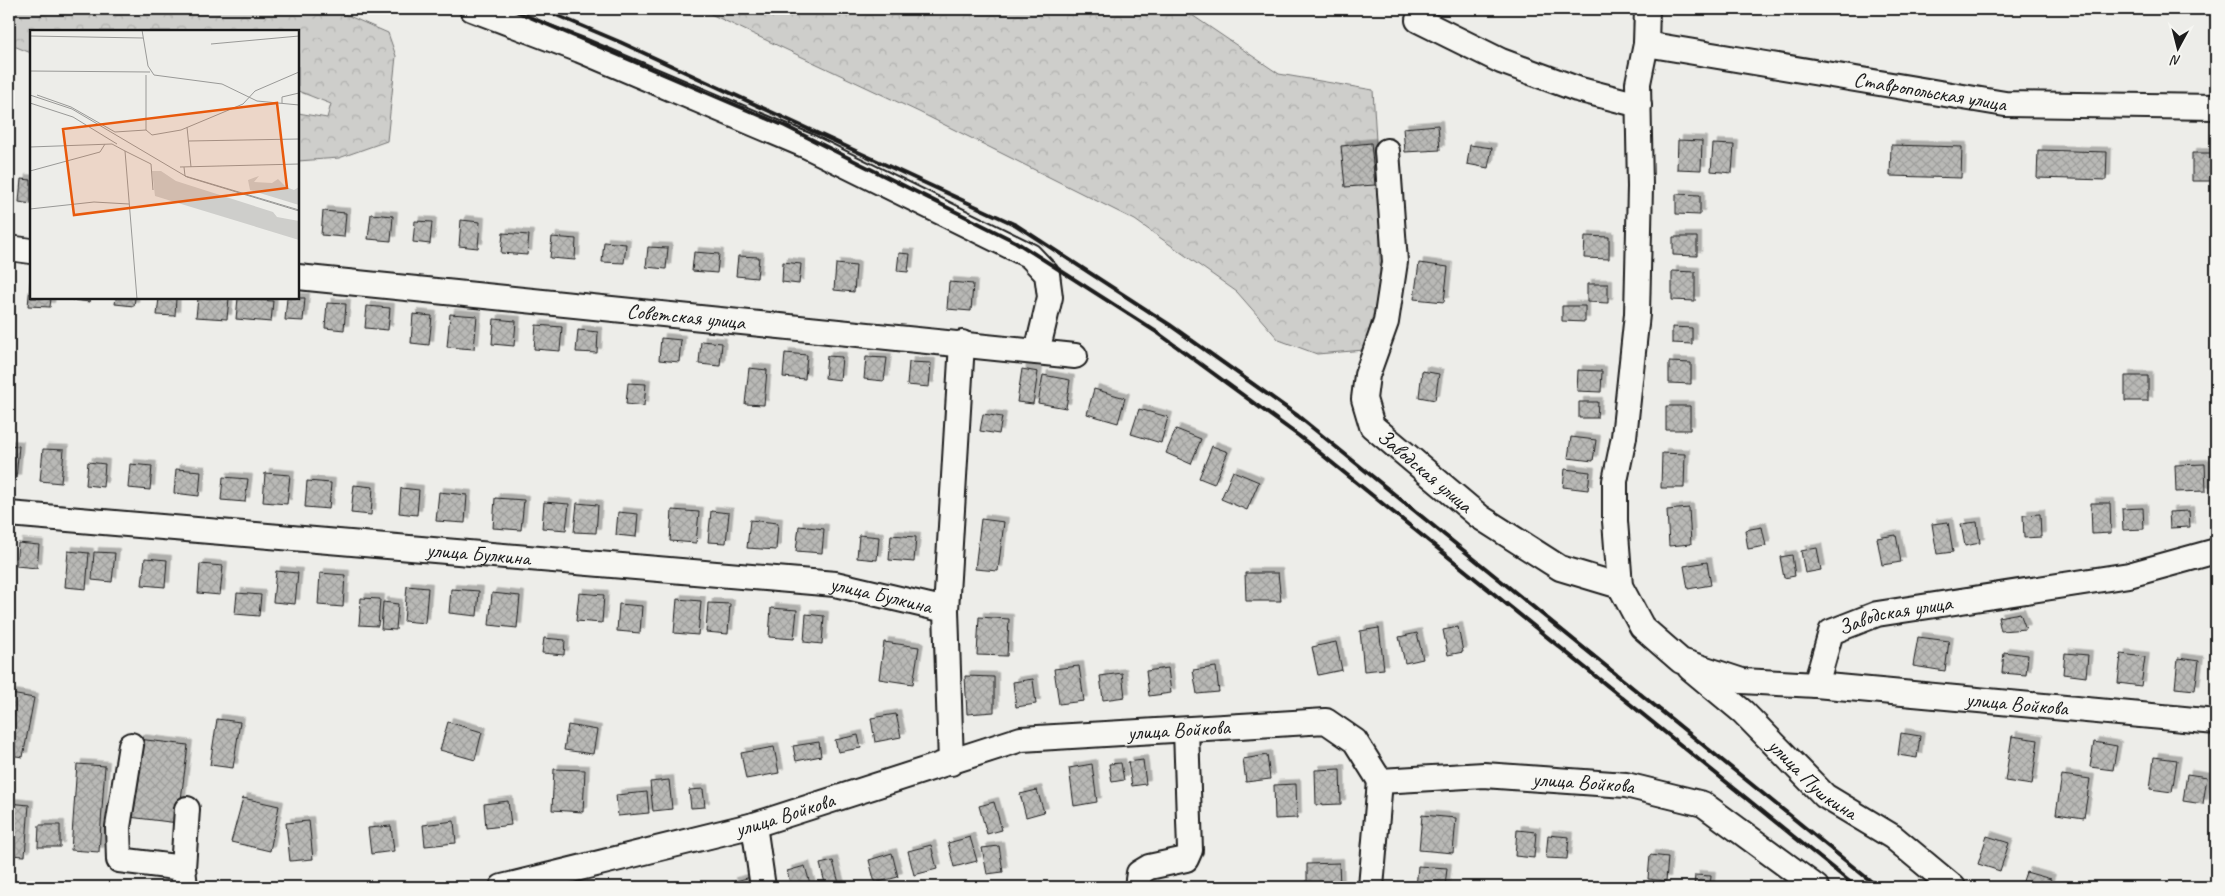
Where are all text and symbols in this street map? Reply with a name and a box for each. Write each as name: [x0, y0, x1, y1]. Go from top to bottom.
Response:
north arrow: [2152, 22, 2202, 72]
inset map: [30, 30, 299, 299]
text: N: [2169, 51, 2182, 69]
street label: Ставропольская улица: [1852, 66, 2010, 117]
street label: Советская улица: [626, 298, 748, 336]
street label: Заводская улица: [1372, 423, 1479, 519]
street label: улица Булкина: [423, 536, 534, 571]
street label: улица Булкина: [827, 570, 937, 620]
street label: Заводская улица: [1834, 589, 1956, 641]
street label: улица Войкова: [1963, 686, 2071, 721]
street label: улица Войкова: [1125, 714, 1232, 746]
street label: улица Пушкина: [1761, 731, 1864, 827]
street label: улица Войкова: [1530, 765, 1639, 800]
street label: улица Войкова: [731, 787, 839, 843]

